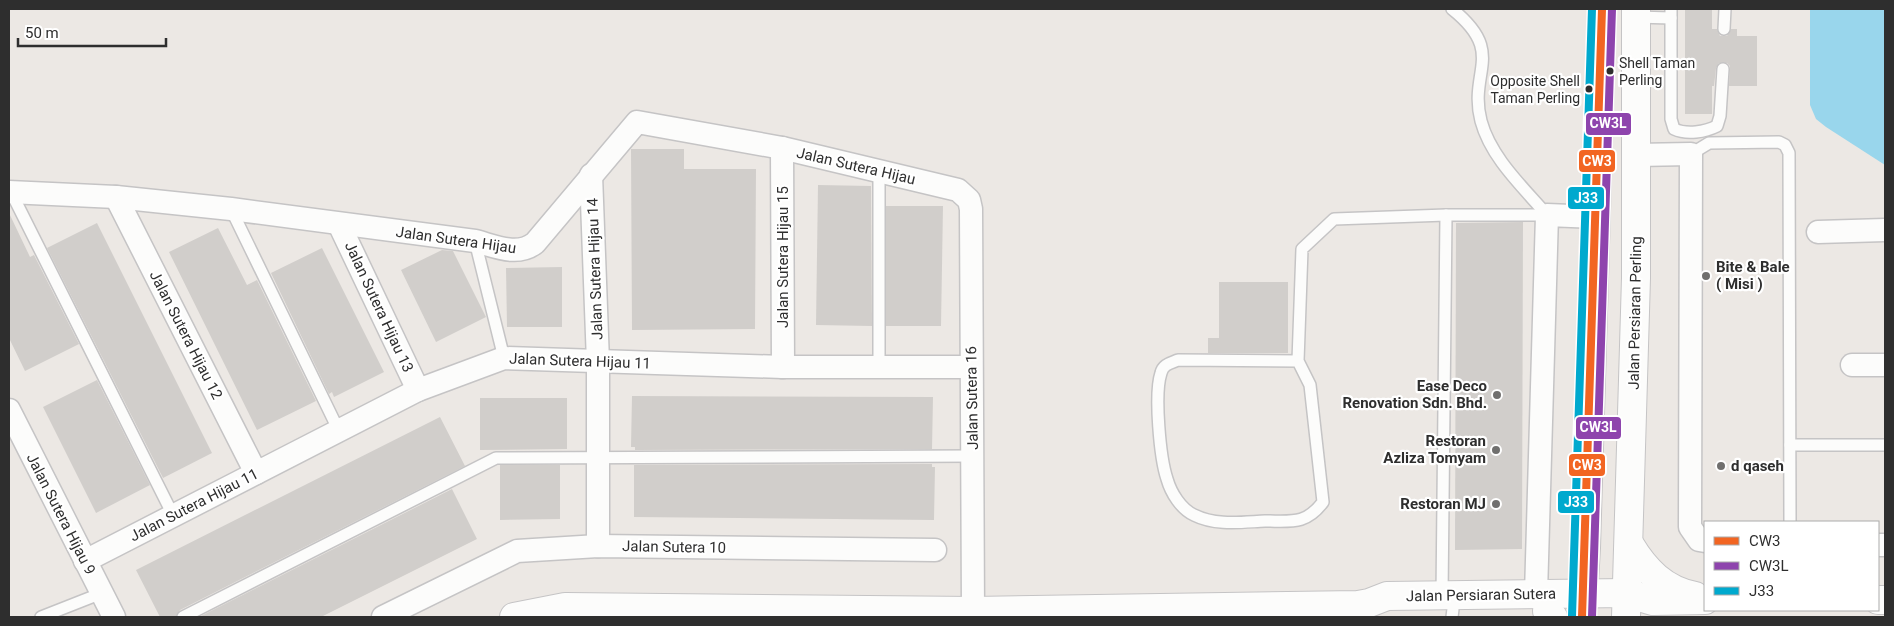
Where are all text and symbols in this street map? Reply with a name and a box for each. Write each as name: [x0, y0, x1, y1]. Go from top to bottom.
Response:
scale bar: [18, 15, 165, 47]
text: 50 m: [25, 24, 59, 42]
place label: Shell Taman Perling: [1619, 55, 1695, 88]
marker: Shell Taman Perling: [1605, 66, 1615, 76]
place label: Opposite Shell Taman Perling: [1490, 73, 1580, 106]
marker: Opposite Shell Taman Perling: [1584, 84, 1594, 94]
line badge: CW3L: [1585, 112, 1632, 136]
text: CW3L: [1589, 115, 1627, 131]
street label: Jalan Sutera Hijau: [795, 144, 917, 188]
line badge: CW3: [1578, 149, 1616, 173]
text: CW3: [1582, 153, 1612, 169]
street label: Jalan Sutera Hijau 15: [774, 186, 792, 328]
line badge: J33: [1567, 186, 1605, 210]
text: J33: [1574, 190, 1598, 206]
street label: Jalan Sutera Hijau 14: [584, 197, 606, 340]
street label: Jalan Sutera Hijau: [395, 223, 517, 257]
street label: Jalan Persiaran Perling: [1625, 236, 1645, 390]
street label: Jalan Sutera Hijau 13: [341, 239, 417, 375]
place label: Bite & Bale ( Misi ): [1716, 258, 1790, 293]
street label: Jalan Sutera Hijau 12: [146, 268, 226, 402]
marker: Bite & Bale ( Misi ): [1700, 270, 1712, 282]
street label: Jalan Sutera 16: [962, 346, 982, 450]
street label: Jalan Sutera Hijau 11: [509, 350, 651, 372]
place label: Ease Deco Renovation Sdn. Bhd.: [1342, 377, 1487, 412]
marker: Ease Deco Renovation Sdn. Bhd.: [1491, 389, 1503, 401]
line badge: CW3L: [1575, 416, 1622, 440]
text: CW3L: [1579, 419, 1617, 435]
place label: Restoran Azliza Tomyam: [1383, 432, 1486, 467]
marker: Restoran Azliza Tomyam: [1490, 444, 1502, 456]
street label: Jalan Sutera Hijau 9: [23, 450, 99, 578]
line badge: CW3: [1568, 453, 1606, 477]
text: CW3: [1572, 457, 1602, 473]
place label: d qaseh: [1731, 457, 1784, 475]
marker: d qaseh: [1715, 460, 1727, 472]
street label: Jalan Sutera Hijau 11: [127, 465, 261, 545]
line badge: J33: [1557, 490, 1595, 514]
text: J33: [1564, 494, 1588, 510]
place label: Restoran MJ: [1400, 495, 1486, 513]
marker: Restoran MJ: [1490, 498, 1502, 510]
legend: [1704, 521, 1879, 611]
text: CW3: [1749, 532, 1781, 550]
street label: Jalan Sutera 10: [622, 537, 726, 557]
text: CW3L: [1749, 557, 1789, 575]
text: J33: [1749, 582, 1774, 600]
street label: Jalan Persiaran Sutera: [1406, 585, 1556, 605]

